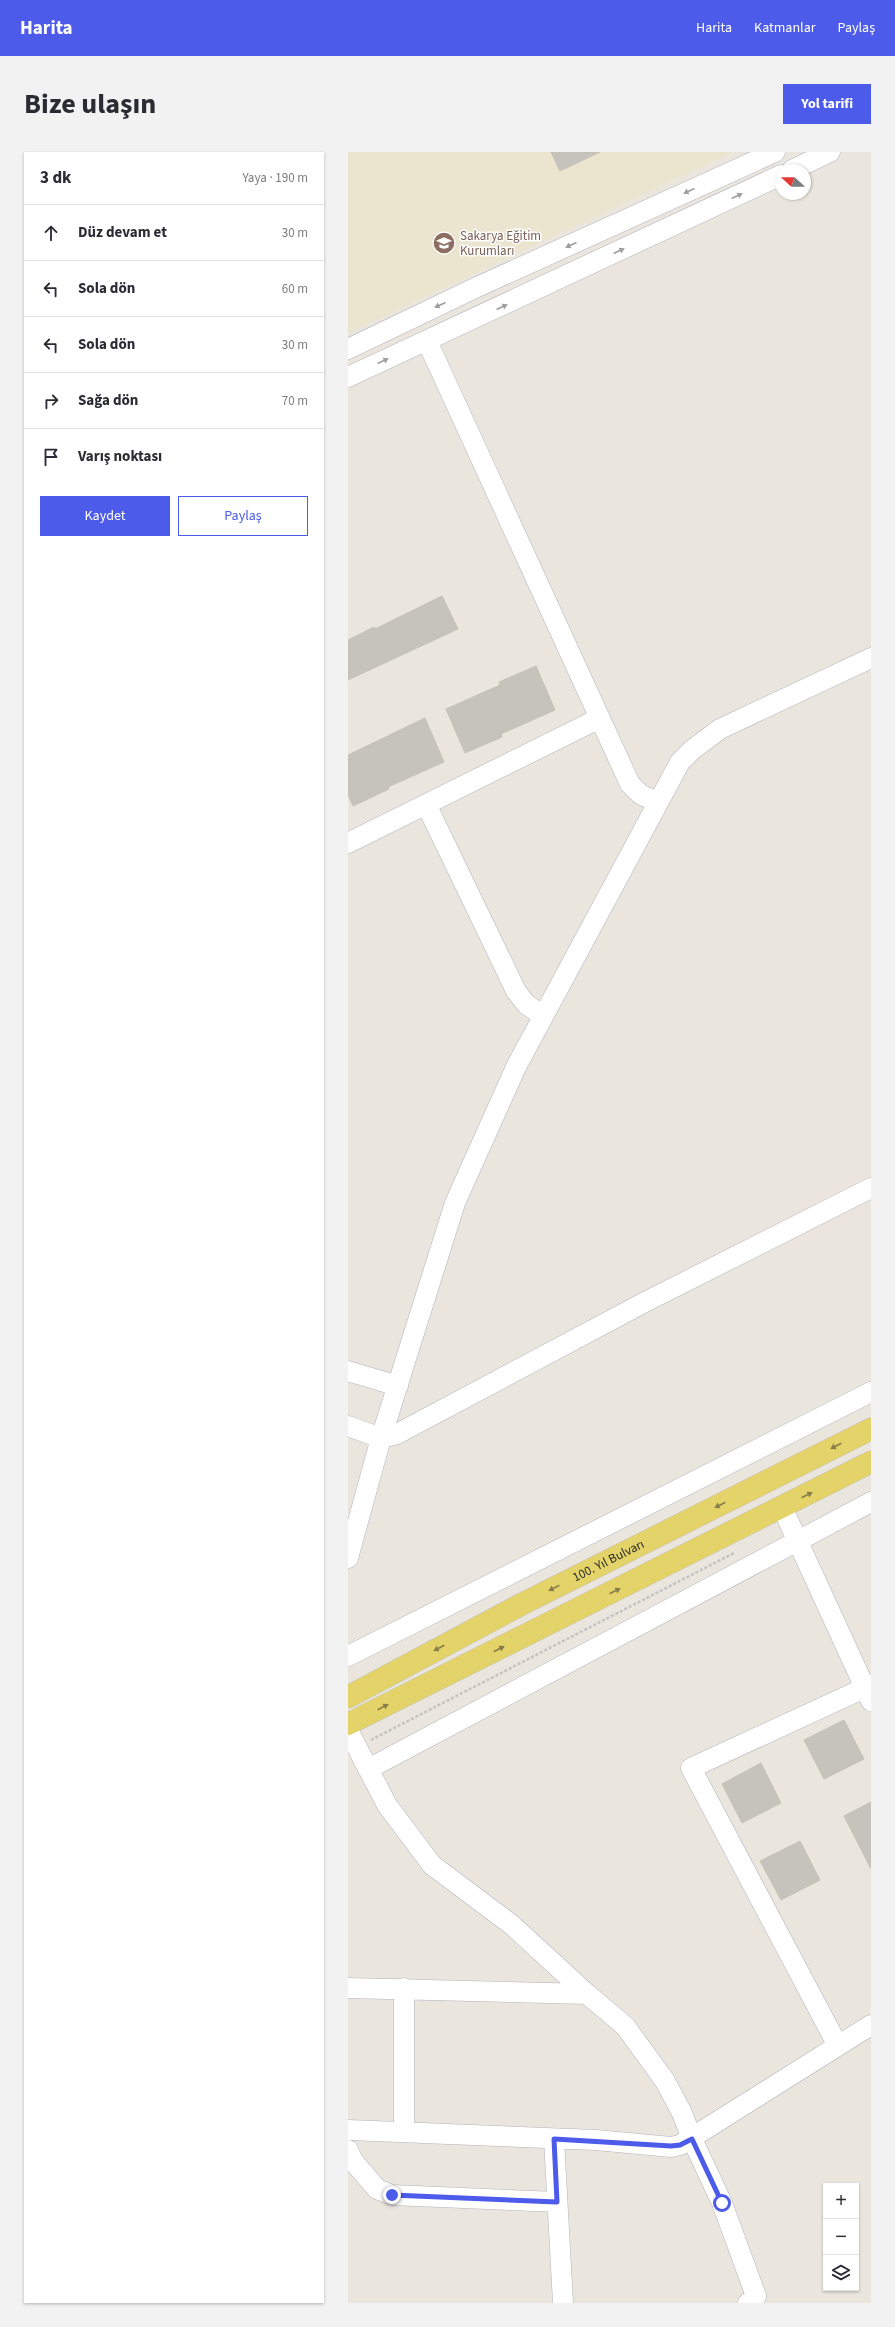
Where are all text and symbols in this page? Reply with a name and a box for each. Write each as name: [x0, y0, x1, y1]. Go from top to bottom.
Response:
text: Harita: [20, 15, 73, 42]
text: Harita: [696, 18, 732, 38]
text: Katmanlar: [754, 18, 816, 38]
text: Paylaş: [838, 18, 875, 38]
text: Bize ulaşın: [24, 84, 156, 124]
button: Yol tarifi: [783, 84, 871, 124]
north arrow: [775, 164, 811, 200]
text: 3 dk: [40, 166, 71, 190]
text: Yaya · 190 m: [243, 169, 308, 187]
one-way arrow: [683, 188, 695, 194]
one-way arrow: [731, 193, 742, 199]
icon: ahead: [40, 222, 62, 244]
text: Düz devam et: [78, 222, 167, 243]
text: 30 m: [282, 224, 308, 242]
place label: Sakarya Eğitim Kurumları: [460, 227, 541, 260]
school or university icon: Sakarya Eğitim Kurumları: [431, 230, 457, 256]
one-way arrow: [565, 242, 576, 248]
one-way arrow: [614, 248, 625, 254]
icon: left: [40, 278, 62, 300]
text: Sola dön: [78, 278, 135, 299]
text: 60 m: [282, 280, 308, 298]
one-way arrow: [434, 302, 445, 308]
one-way arrow: [496, 304, 507, 310]
icon: left: [40, 334, 62, 356]
text: Sola dön: [78, 334, 135, 355]
text: 30 m: [282, 336, 308, 354]
one-way arrow: [378, 358, 389, 364]
icon: right: [40, 390, 62, 412]
text: Sağa dön: [78, 390, 138, 411]
text: 70 m: [282, 392, 308, 410]
icon: arrive: [40, 446, 62, 468]
text: Varış noktası: [78, 446, 162, 467]
button: Kaydet: [40, 496, 170, 536]
button: Paylaş: [178, 496, 308, 536]
one-way arrow: [830, 1443, 842, 1449]
one-way arrow: [801, 1491, 812, 1498]
one-way arrow: [714, 1501, 726, 1508]
street label: 100. Yıl Bulvarı: [569, 1535, 647, 1586]
one-way arrow: [548, 1585, 559, 1591]
one-way arrow: [610, 1587, 621, 1594]
one-way arrow: [433, 1645, 444, 1652]
one-way arrow: [493, 1646, 505, 1652]
one-way arrow: [377, 1704, 389, 1710]
map controls: [823, 2183, 859, 2291]
button: +: [823, 2183, 859, 2219]
route end: [383, 2186, 401, 2204]
route start: [713, 2194, 731, 2212]
button: −: [823, 2219, 859, 2255]
button: layers: [823, 2255, 859, 2291]

